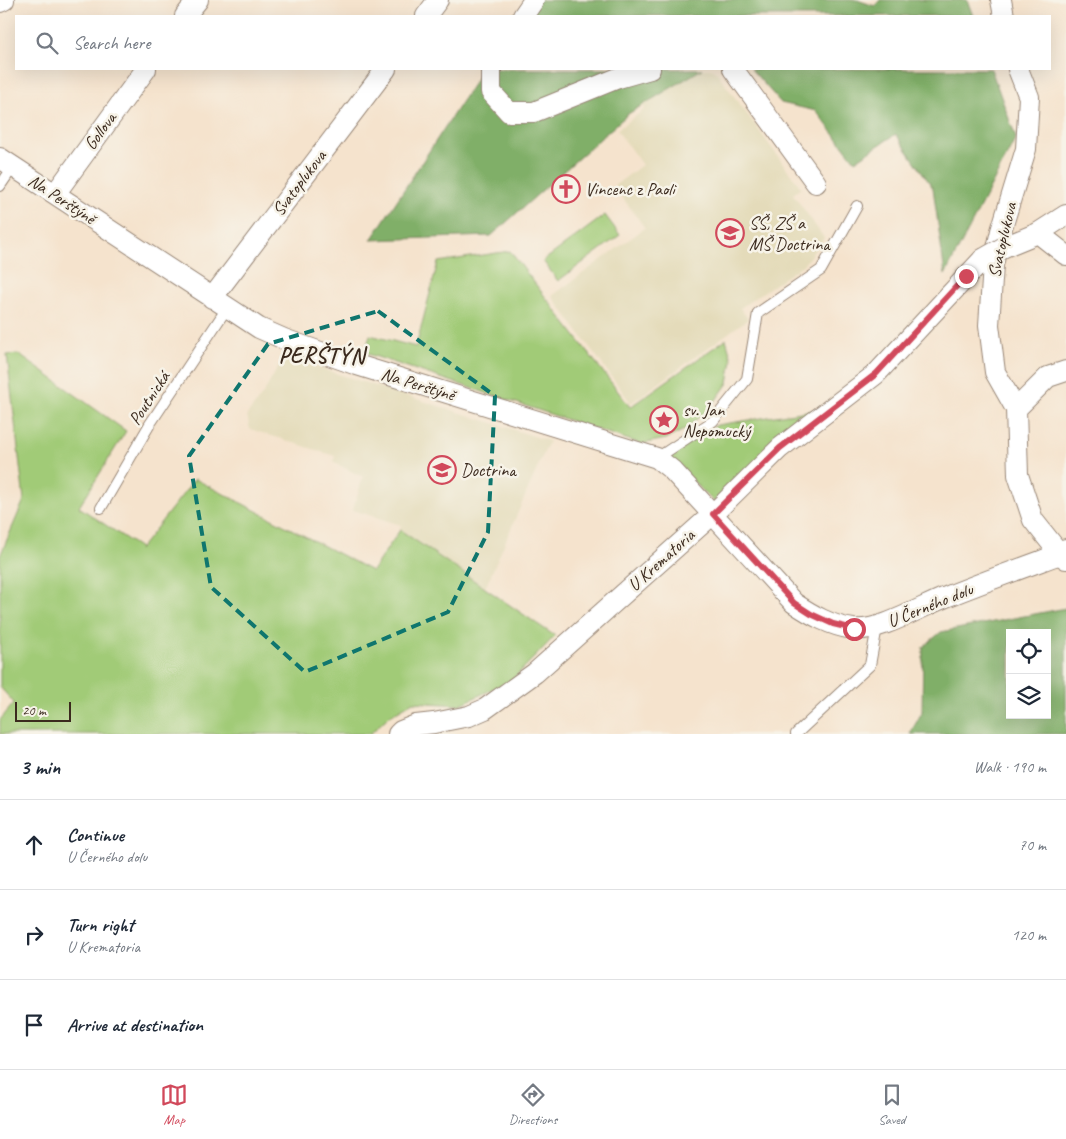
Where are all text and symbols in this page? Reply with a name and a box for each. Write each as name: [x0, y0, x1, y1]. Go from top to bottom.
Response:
search box: [15, 15, 1051, 70]
icon: search: [33, 29, 61, 57]
text: Search here: [73, 31, 150, 55]
street label: Gollova: [79, 107, 122, 154]
street label: Svatoplukova: [267, 144, 332, 220]
street label: Na Perštýně: [24, 169, 102, 231]
church icon: Vincenc z Paoli: [551, 174, 581, 204]
place label: Vincenc z Paoli: [585, 178, 677, 200]
street label: Svatoplukova: [983, 199, 1022, 280]
place label: SŠ, ZŠ a MŠ Doctrina: [749, 212, 831, 255]
school or university icon: SŠ, ZŠ a MŠ Doctrina: [715, 218, 745, 248]
route end: [955, 265, 978, 288]
district label: PERŠTÝN: [279, 342, 368, 370]
street label: Na Perštýně: [379, 362, 460, 406]
street label: Poutnická: [124, 365, 176, 429]
place label: sv. Jan Nepomucký: [683, 399, 752, 442]
place icon: sv. Jan Nepomucký: [649, 405, 679, 435]
school or university icon: Doctrina: [427, 455, 457, 485]
place label: Doctrina: [461, 459, 517, 481]
street label: U Krematoria: [623, 523, 700, 596]
street label: U Černého dolu: [884, 577, 977, 632]
route start: [843, 618, 866, 641]
map controls: [1006, 629, 1051, 719]
button: locate: [1006, 629, 1051, 674]
button: layers: [1006, 674, 1051, 719]
scale bar: [15, 699, 71, 722]
text: 20 m: [22, 702, 46, 719]
text: 3 min: [20, 754, 60, 780]
text: Walk · 190 m: [974, 757, 1046, 777]
text: Continue: [67, 823, 124, 847]
icon: ahead: [20, 831, 48, 859]
text: 70 m: [1019, 835, 1046, 855]
text: U Černého dolu: [67, 847, 147, 867]
text: Turn right: [67, 913, 134, 937]
icon: right: [20, 921, 48, 949]
text: 120 m: [1012, 925, 1046, 945]
text: U Krematoria: [67, 937, 140, 957]
icon: arrive: [20, 1011, 48, 1039]
text: Arrive at destination: [67, 1013, 203, 1037]
tab: Map: [160, 1081, 188, 1128]
tab: Directions: [509, 1081, 557, 1128]
tab: Saved: [878, 1081, 906, 1128]

